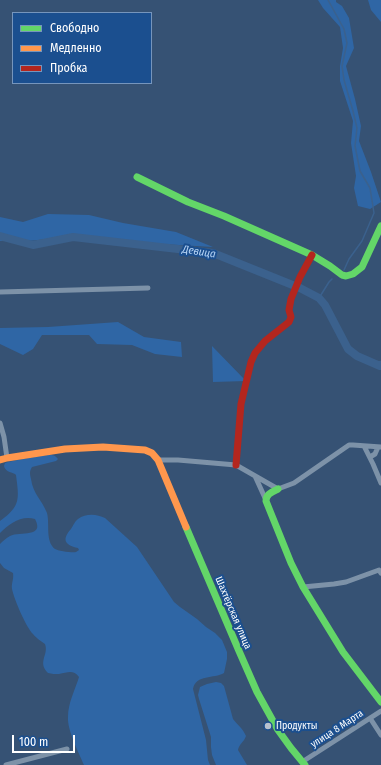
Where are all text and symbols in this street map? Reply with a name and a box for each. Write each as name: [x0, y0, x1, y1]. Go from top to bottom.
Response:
legend: [12, 12, 152, 84]
text: Свободно: [50, 21, 99, 35]
text: Медленно: [50, 41, 102, 55]
text: Пробка: [50, 61, 88, 75]
water label: Девица: [181, 243, 217, 261]
street label: Шахтёрская улица: [212, 575, 254, 651]
street label: улица 8 Марта: [308, 708, 366, 750]
place label: Продукты: [276, 720, 317, 732]
marker: Продукты: [263, 721, 273, 731]
scale bar: [14, 727, 77, 753]
text: 100 m: [19, 735, 48, 749]

